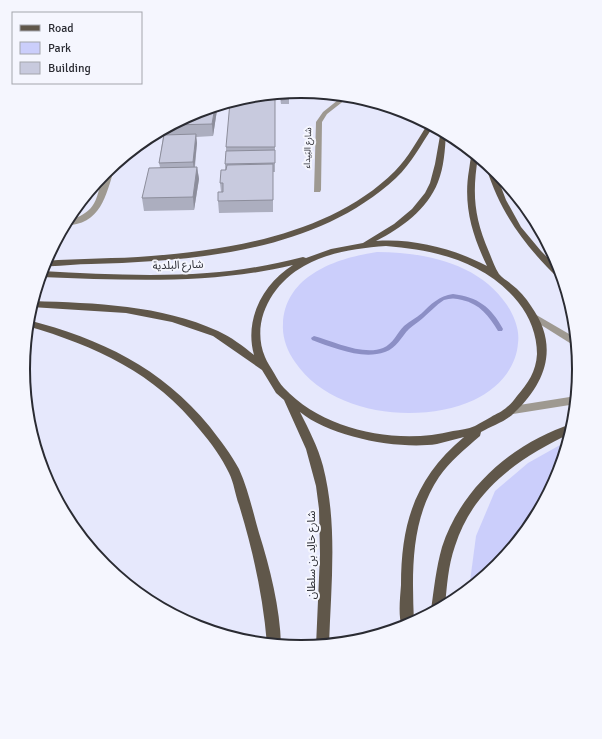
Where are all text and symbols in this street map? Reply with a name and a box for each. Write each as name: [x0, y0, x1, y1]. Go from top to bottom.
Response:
legend: [12, 12, 142, 84]
text: Road: [48, 21, 74, 36]
text: Park: [48, 41, 71, 56]
text: Building: [48, 61, 91, 76]
street label: شارع البَيداء: [302, 127, 315, 169]
street label: شارع البلدية: [152, 258, 204, 273]
street label: شارع خالِد بن سلطان: [305, 510, 319, 599]

